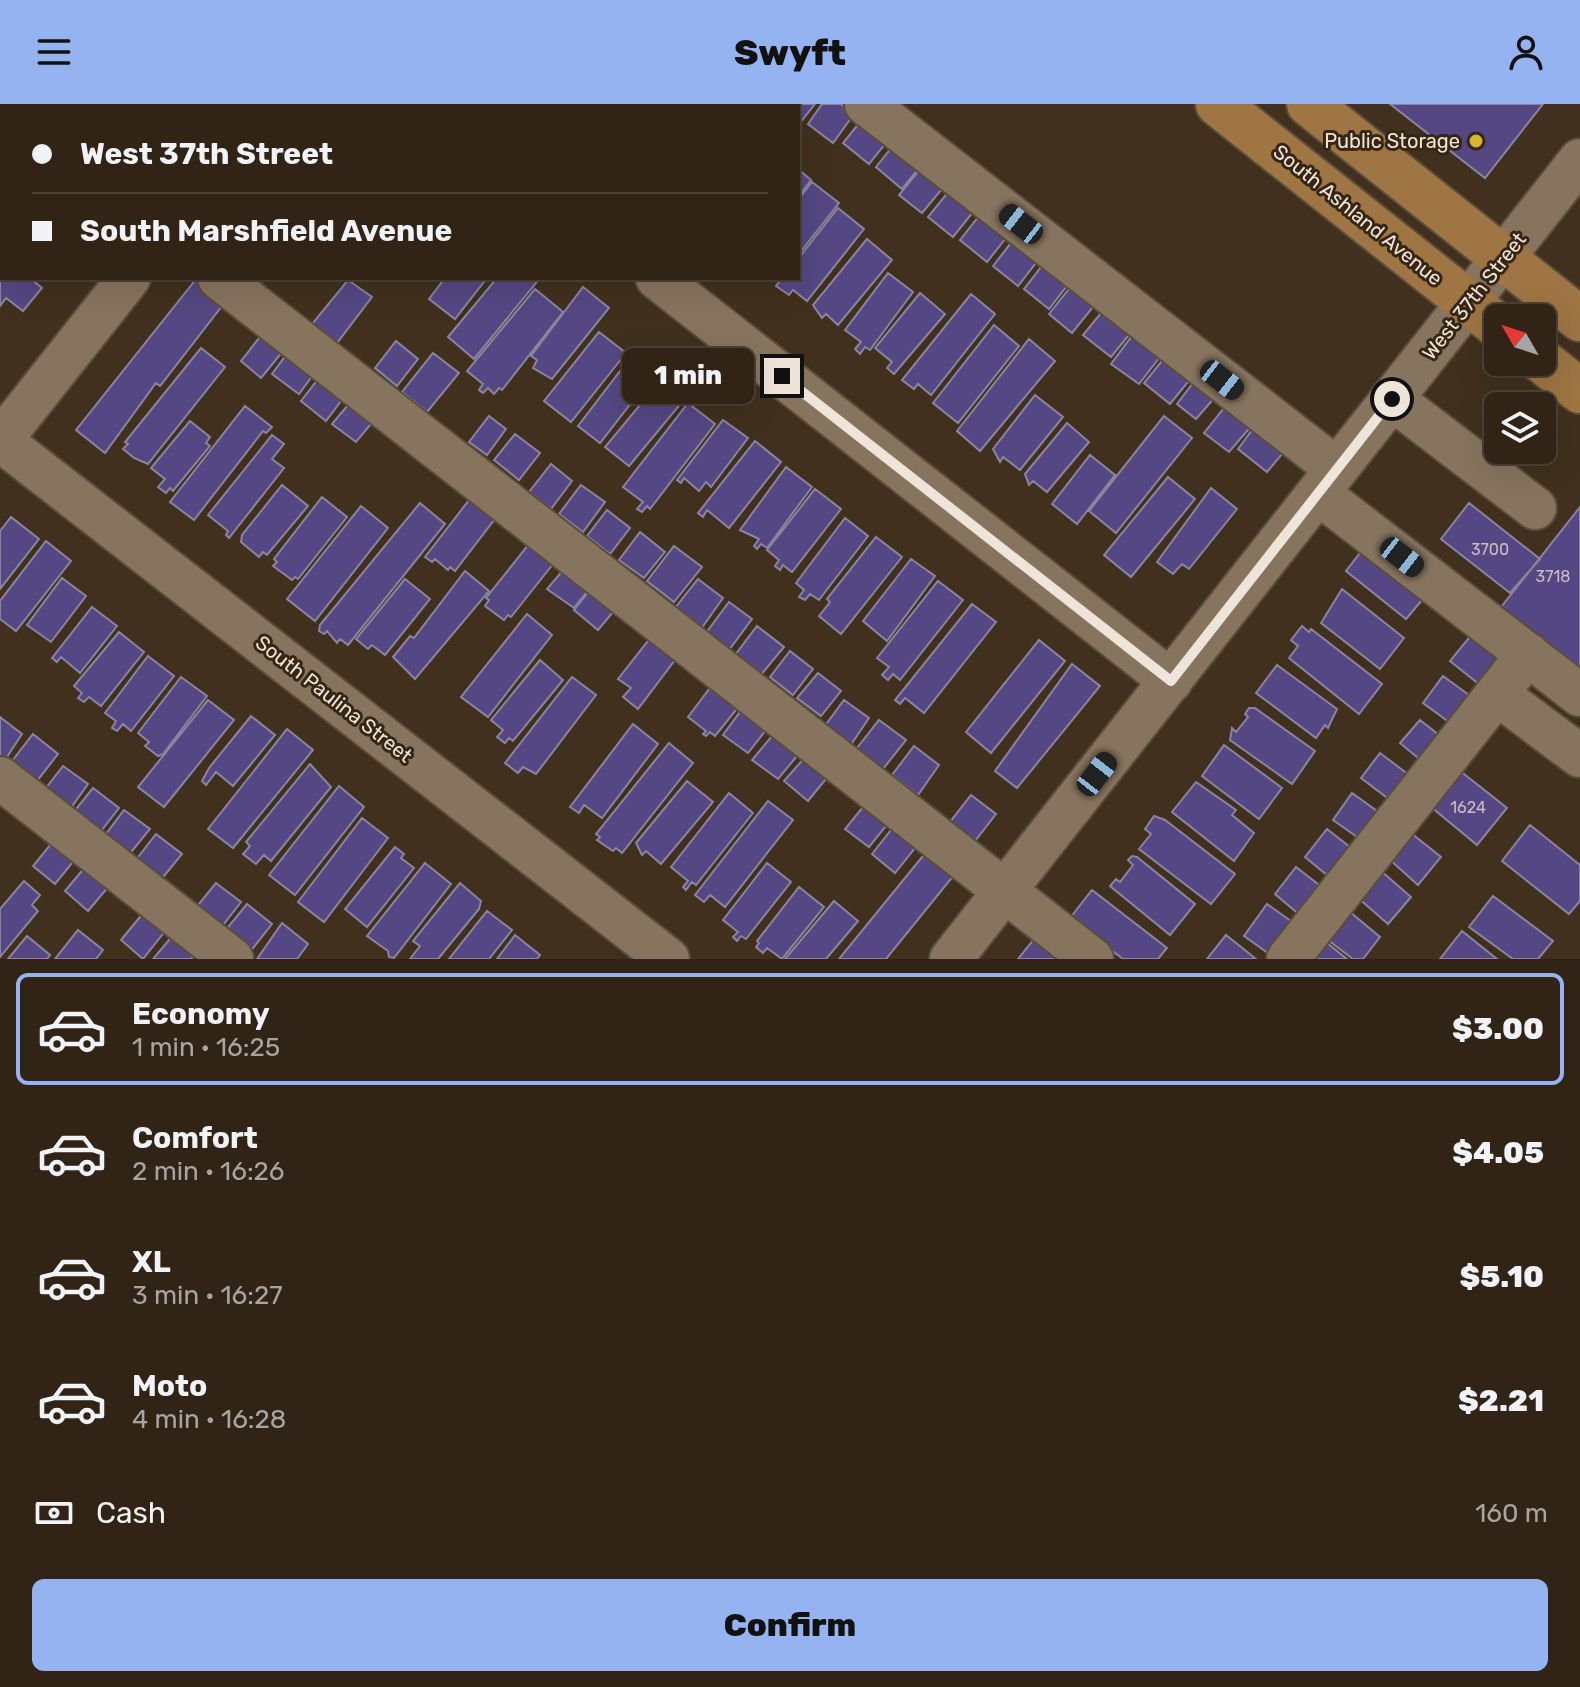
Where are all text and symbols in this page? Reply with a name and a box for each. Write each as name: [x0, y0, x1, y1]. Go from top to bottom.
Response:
icon: menu: [32, 30, 76, 74]
icon: person: [1504, 30, 1548, 74]
text: Swyft: [734, 31, 846, 74]
place label: Public Storage: [1324, 129, 1460, 153]
marker: Public Storage: [1467, 132, 1485, 150]
text: West 37th Street: [80, 136, 333, 172]
street label: South Ashland Avenue: [1269, 139, 1447, 291]
car: [995, 200, 1047, 248]
text: South Marshfield Avenue: [80, 213, 452, 249]
street label: West 37th Street: [1417, 228, 1531, 364]
north arrow: [1484, 304, 1556, 376]
map controls: [1484, 304, 1556, 464]
callout: 1 min: [622, 348, 754, 404]
car: [1196, 356, 1248, 404]
route end: [764, 358, 800, 394]
text: 1 min: [654, 360, 722, 391]
route start: [1374, 381, 1410, 417]
button: layers: [1484, 392, 1556, 464]
car: [1376, 533, 1428, 581]
house number: 3700: [1471, 540, 1509, 559]
house number: 3718: [1536, 567, 1570, 586]
street label: South Paulina Street: [251, 630, 417, 768]
car: [1073, 748, 1121, 800]
house number: 1624: [1450, 798, 1486, 817]
icon: car: [36, 993, 108, 1065]
text: Economy: [132, 996, 270, 1032]
text: $3.00: [1452, 1011, 1544, 1047]
text: 1 min · 16:25: [132, 1032, 280, 1063]
icon: car: [36, 1117, 108, 1189]
text: Comfort: [132, 1120, 258, 1156]
text: $4.05: [1452, 1135, 1544, 1171]
text: 2 min · 16:26: [132, 1156, 285, 1187]
icon: car: [36, 1241, 108, 1313]
text: XL: [132, 1244, 171, 1280]
text: $5.10: [1460, 1259, 1544, 1295]
text: 3 min · 16:27: [132, 1280, 283, 1311]
icon: car: [36, 1365, 108, 1437]
text: Moto: [132, 1368, 207, 1404]
text: $2.21: [1458, 1383, 1544, 1419]
text: 4 min · 16:28: [132, 1404, 286, 1435]
icon: cash: [32, 1491, 76, 1535]
text: Cash: [96, 1495, 166, 1531]
text: 160 m: [1475, 1498, 1548, 1529]
button: Confirm: [32, 1579, 1548, 1671]

